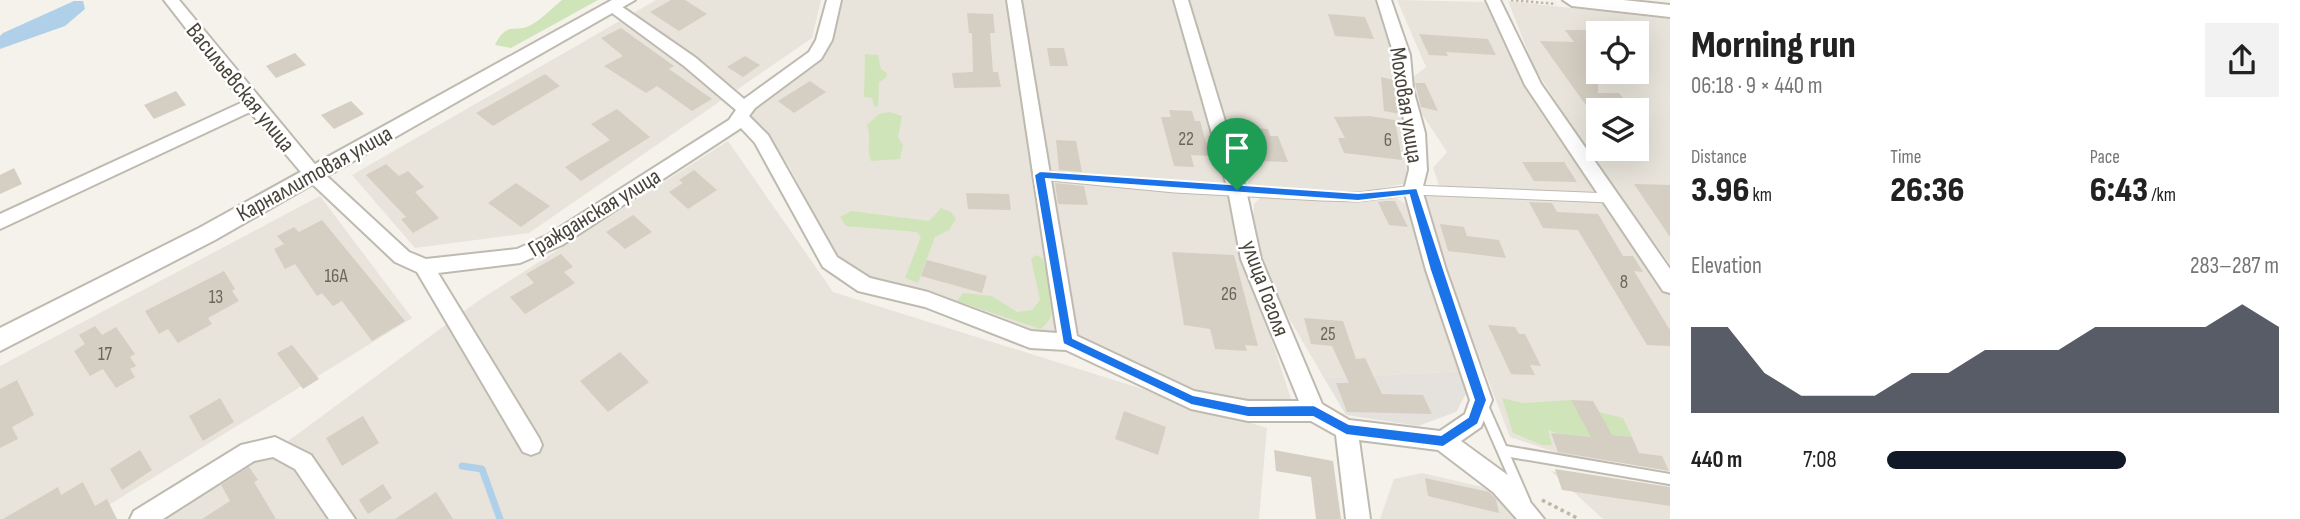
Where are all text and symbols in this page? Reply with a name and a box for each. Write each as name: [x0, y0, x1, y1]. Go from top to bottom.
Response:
street label: Васильевская улица: [180, 18, 301, 158]
map controls: [1586, 21, 1649, 161]
button: locate: [1586, 21, 1649, 84]
text: Morning run: [1691, 23, 1856, 68]
button: share: [2205, 23, 2279, 97]
street label: Моховая улица: [1383, 45, 1429, 165]
text: 06:18 · 9 × 440 m: [1691, 72, 1822, 100]
button: layers: [1586, 98, 1649, 161]
pin: [1207, 118, 1267, 190]
street label: Карналлитовая улица: [232, 120, 397, 228]
house number: 22: [1178, 128, 1194, 151]
icon: arrive: [1218, 129, 1256, 167]
house number: 6: [1384, 129, 1392, 152]
text: Distance: [1691, 146, 1747, 169]
text: Time: [1890, 146, 1921, 169]
text: Pace: [2090, 146, 2120, 169]
street label: Гражданская улица: [523, 162, 666, 263]
text: 3.96: [1691, 169, 1749, 212]
text: 26:36: [1890, 169, 1965, 212]
text: 6:43: [2090, 169, 2148, 212]
text: km: [1749, 184, 1772, 207]
text: /km: [2148, 184, 2176, 207]
street label: улица Гоголя: [1235, 237, 1295, 340]
text: Elevation: [1691, 252, 1762, 280]
text: 283–287 m: [2190, 252, 2279, 280]
house number: 16А: [324, 265, 348, 288]
house number: 8: [1620, 271, 1628, 294]
house number: 26: [1221, 283, 1237, 306]
house number: 13: [209, 286, 223, 309]
house number: 25: [1320, 323, 1336, 346]
house number: 17: [98, 343, 113, 366]
text: 440 m: [1691, 446, 1742, 474]
text: 7:08: [1803, 446, 1837, 474]

